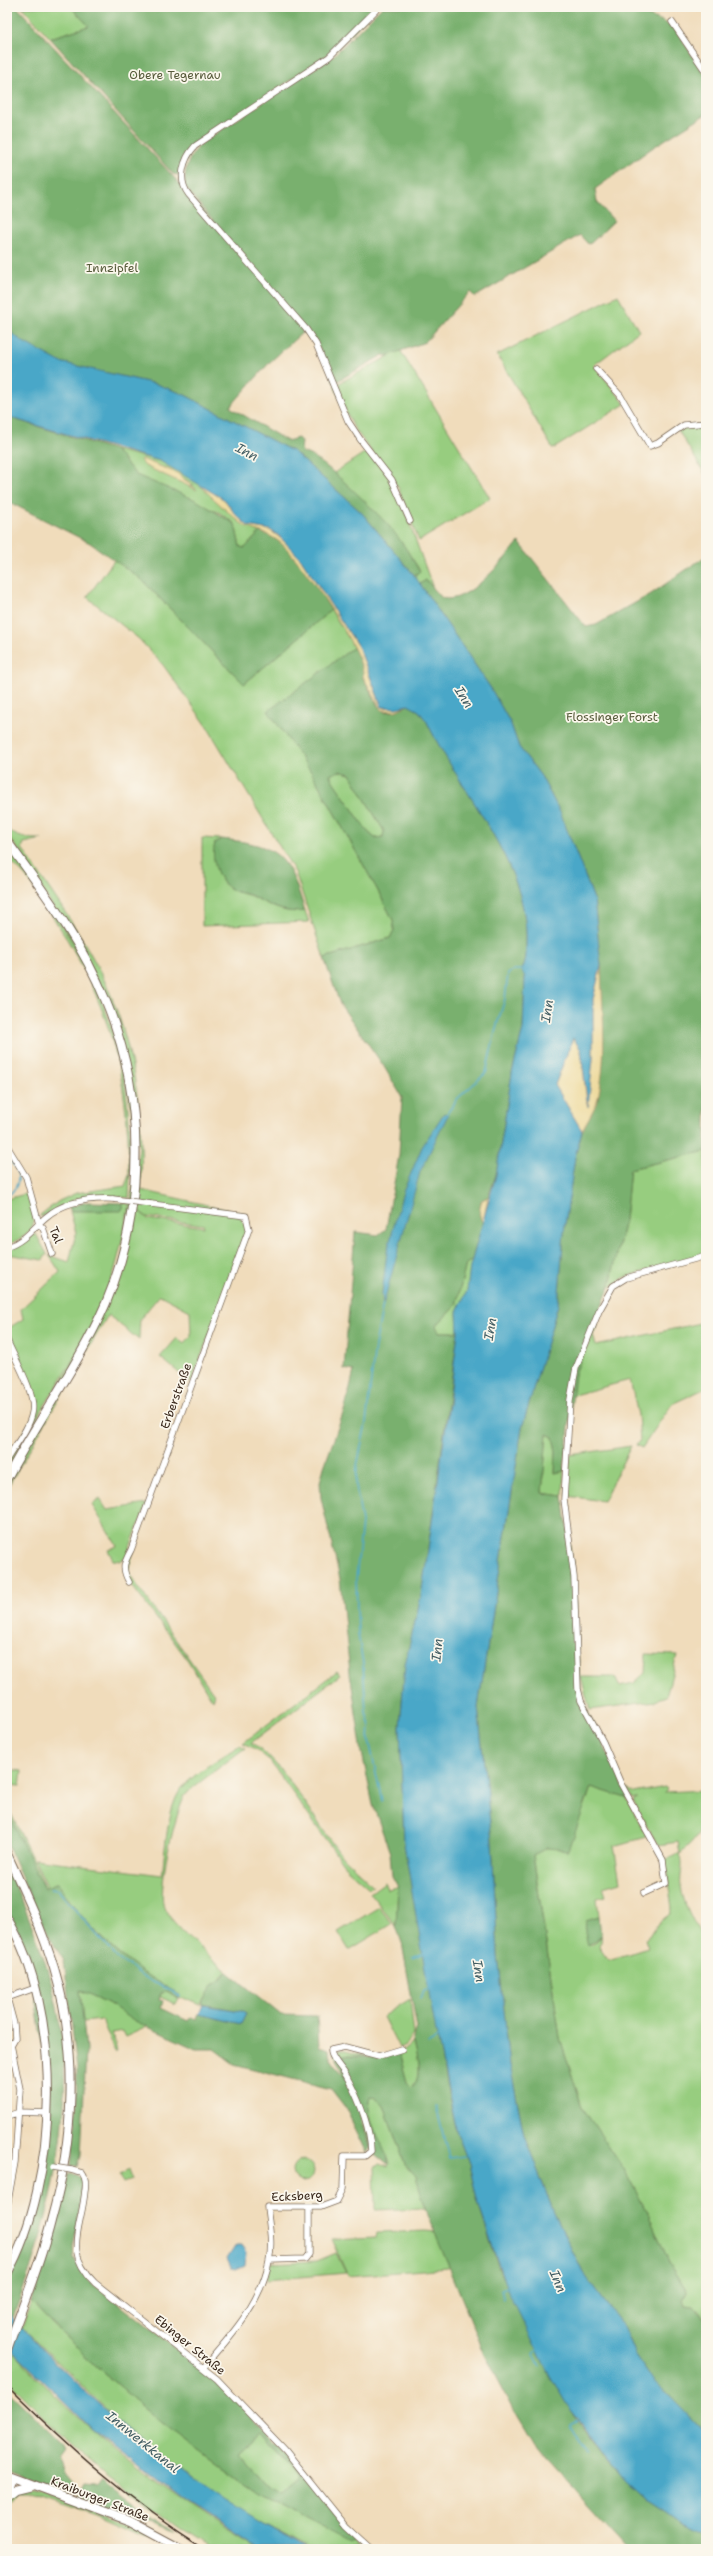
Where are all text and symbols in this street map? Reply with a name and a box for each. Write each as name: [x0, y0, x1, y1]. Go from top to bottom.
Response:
park label: Obere Tegernau: [129, 67, 221, 83]
park label: Innzipfel: [86, 260, 138, 276]
water label: Inn: [232, 439, 261, 465]
water label: Inn: [450, 682, 477, 711]
park label: Flossinger Forst: [566, 709, 658, 725]
water label: Inn: [537, 999, 557, 1024]
street label: Tal: [45, 1224, 67, 1246]
water label: Inn: [479, 1316, 500, 1343]
street label: Erberstraße: [157, 1361, 195, 1431]
water label: Inn: [427, 1638, 447, 1663]
water label: Inn: [469, 1957, 489, 1984]
street label: Ecksberg: [271, 2187, 323, 2205]
water label: Inn: [545, 2266, 570, 2295]
street label: Ebinger Straße: [151, 2311, 229, 2379]
water label: Innwerkkanal: [102, 2407, 183, 2477]
street label: Kraiburger Straße: [48, 2473, 152, 2525]

